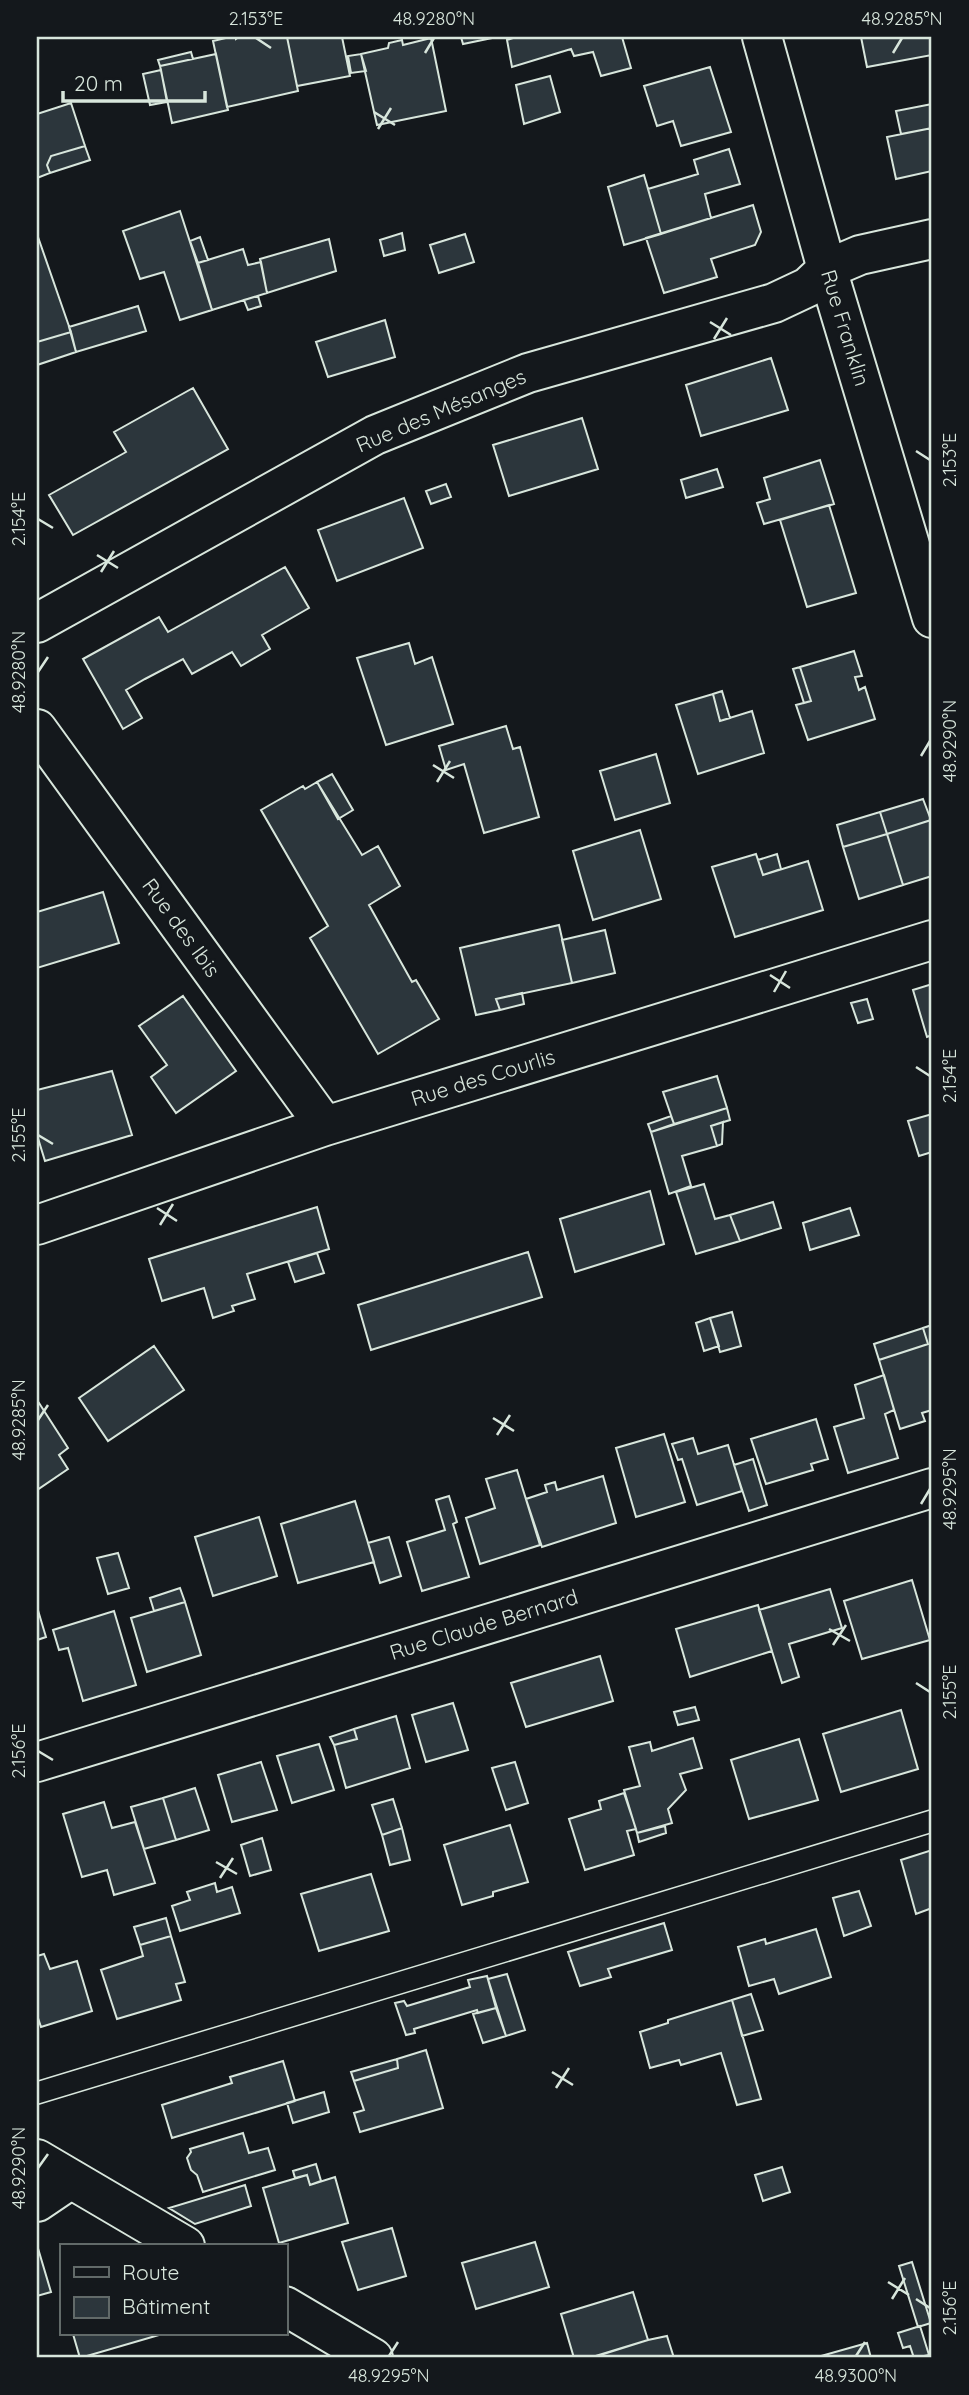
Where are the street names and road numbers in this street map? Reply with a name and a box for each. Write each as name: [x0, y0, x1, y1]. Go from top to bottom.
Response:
street label: Rue Franklin: [816, 266, 876, 389]
street label: Rue des Mésanges: [352, 363, 529, 458]
street label: Rue des Ibis: [137, 873, 226, 982]
street label: Rue des Courlis: [408, 1043, 558, 1111]
street label: Rue Claude Bernard: [386, 1583, 581, 1665]

